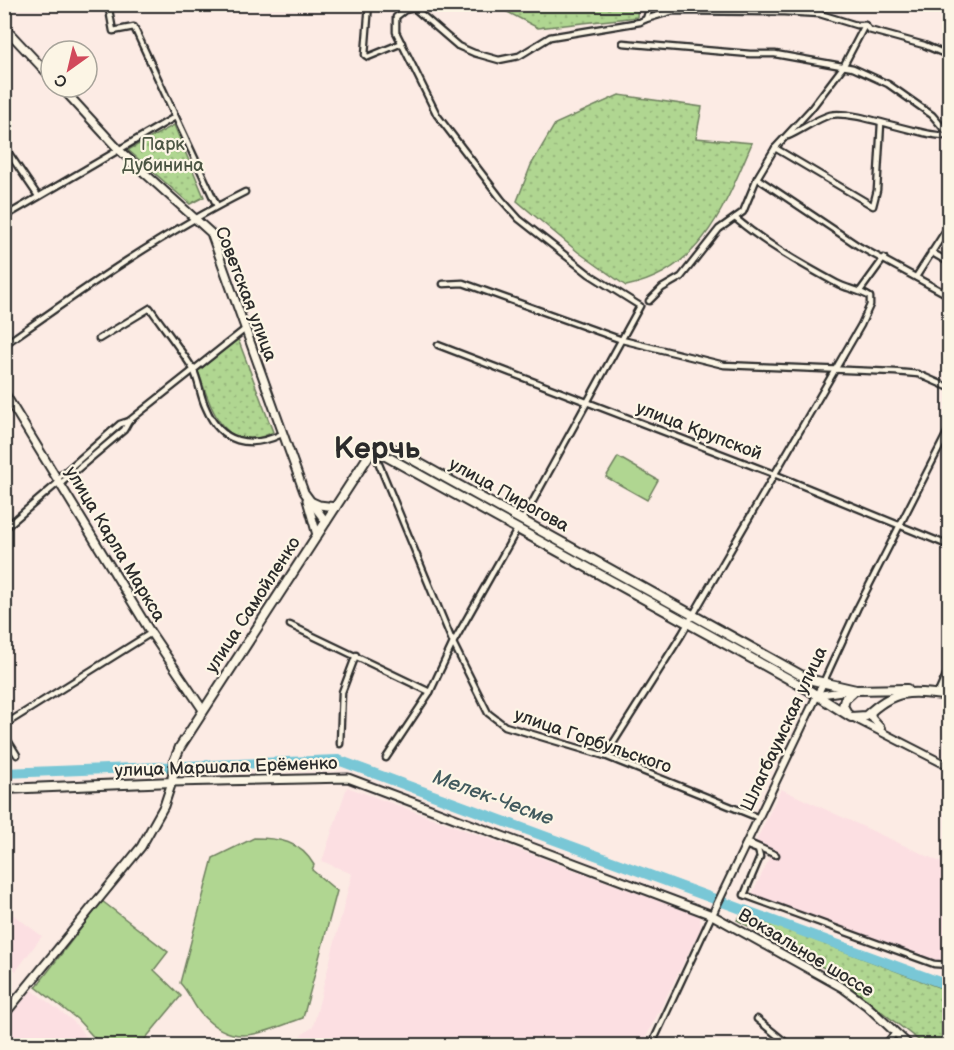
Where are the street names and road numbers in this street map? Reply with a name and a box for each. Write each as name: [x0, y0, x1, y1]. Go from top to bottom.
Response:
street label: Советская улица: [211, 224, 281, 365]
street label: улица Крупской: [633, 397, 765, 465]
street label: улица Пирогова: [445, 453, 573, 537]
street label: улица Карла Маркса: [60, 463, 170, 626]
street label: улица Самойленко: [201, 533, 305, 677]
street label: Шлагбаумская улица: [737, 643, 832, 815]
street label: улица Горбульского: [512, 704, 674, 778]
street label: улица Маршала Ерёменко: [114, 753, 338, 781]
street label: Вокзальное шоссе: [734, 904, 878, 1002]

